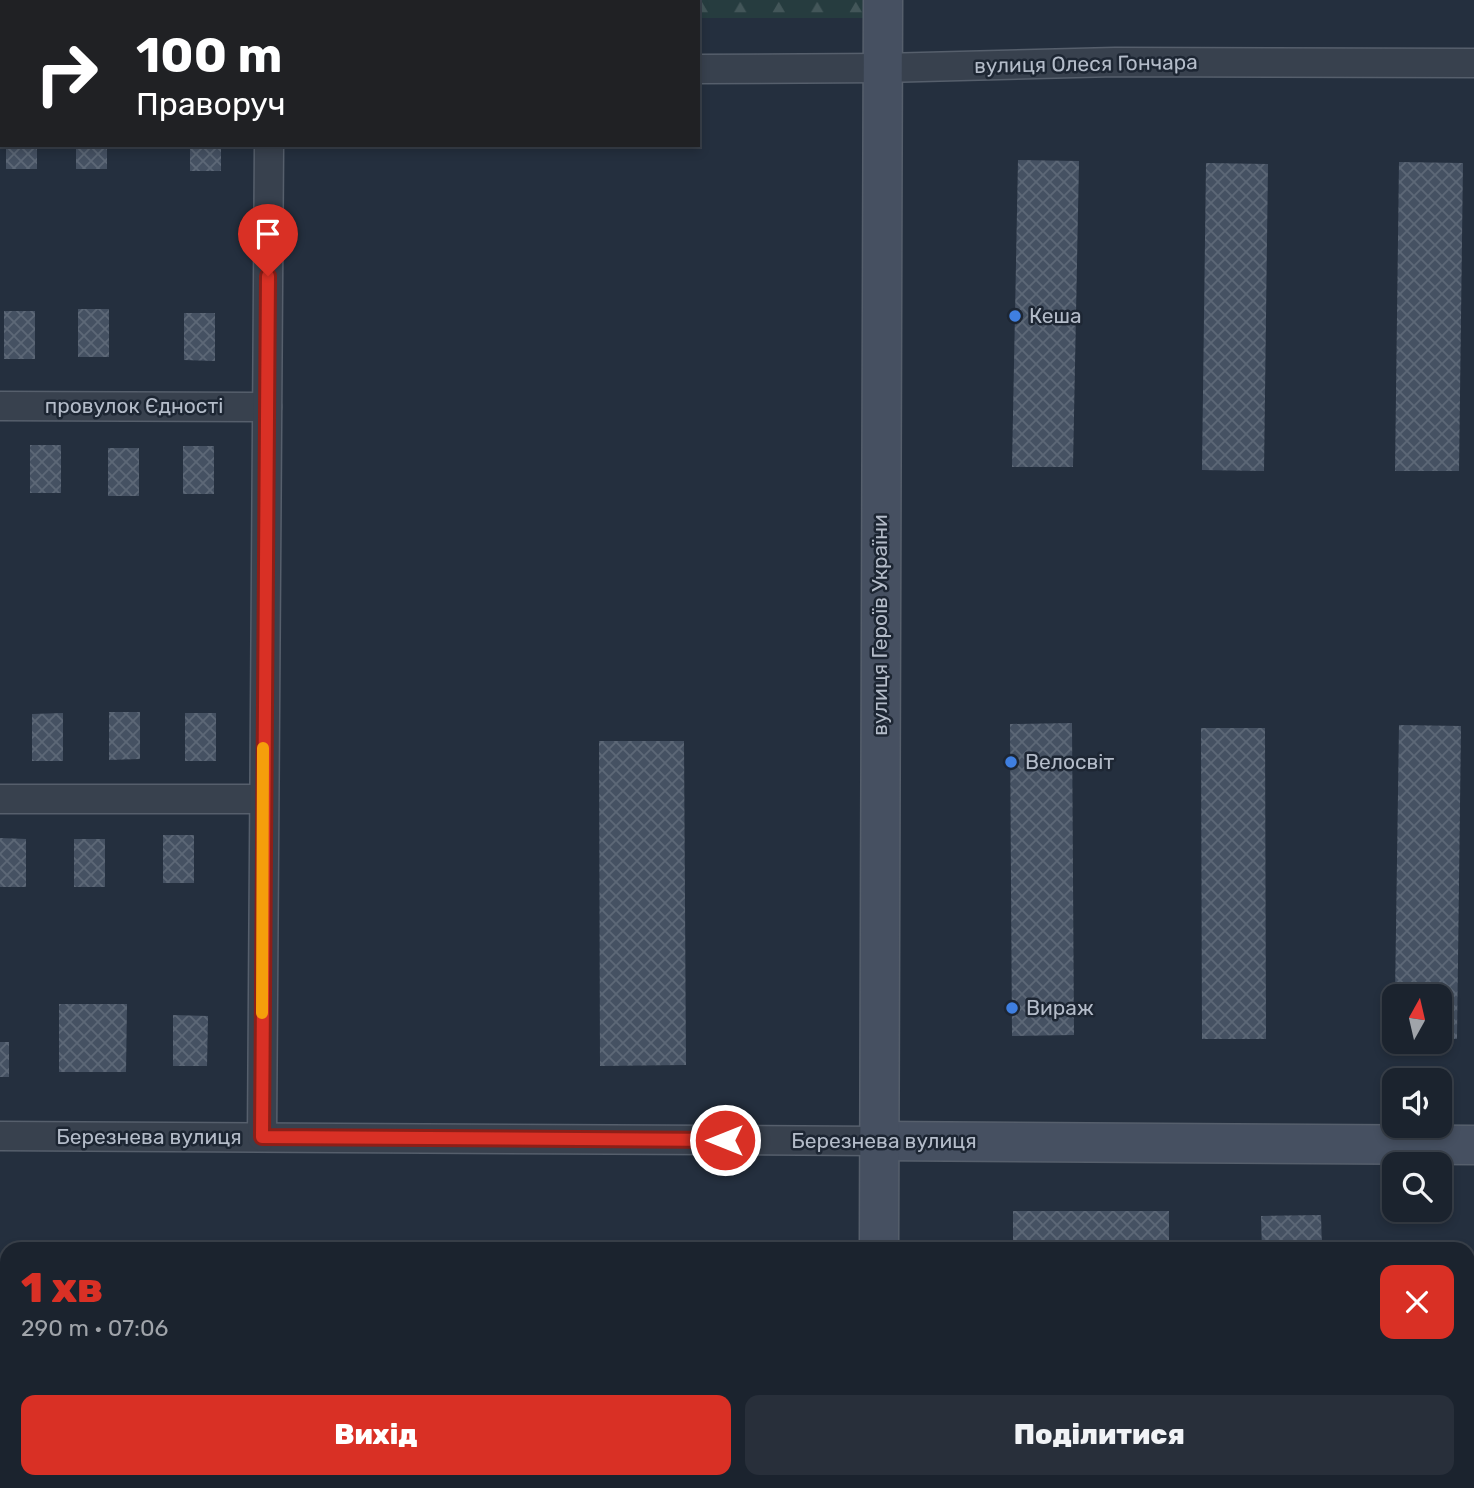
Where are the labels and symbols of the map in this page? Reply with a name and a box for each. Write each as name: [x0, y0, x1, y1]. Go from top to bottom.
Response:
street label: вулиця Олеся Гончара: [974, 49, 1198, 78]
pin: [238, 204, 298, 276]
place label: Кеша: [1029, 303, 1082, 328]
marker: Кеша: [1007, 308, 1023, 324]
street label: провулок Єдності: [45, 393, 223, 418]
street label: вулиця Героїв України: [867, 514, 892, 736]
place label: Велосвіт: [1025, 749, 1114, 774]
marker: Велосвіт: [1003, 754, 1019, 770]
north arrow: [1382, 984, 1452, 1054]
place label: Вираж: [1026, 995, 1094, 1020]
marker: Вираж: [1004, 1000, 1020, 1016]
position arrow: [688, 1103, 762, 1177]
street label: Березнева вулиця: [56, 1124, 242, 1149]
street label: Березнева вулиця: [791, 1128, 977, 1153]

